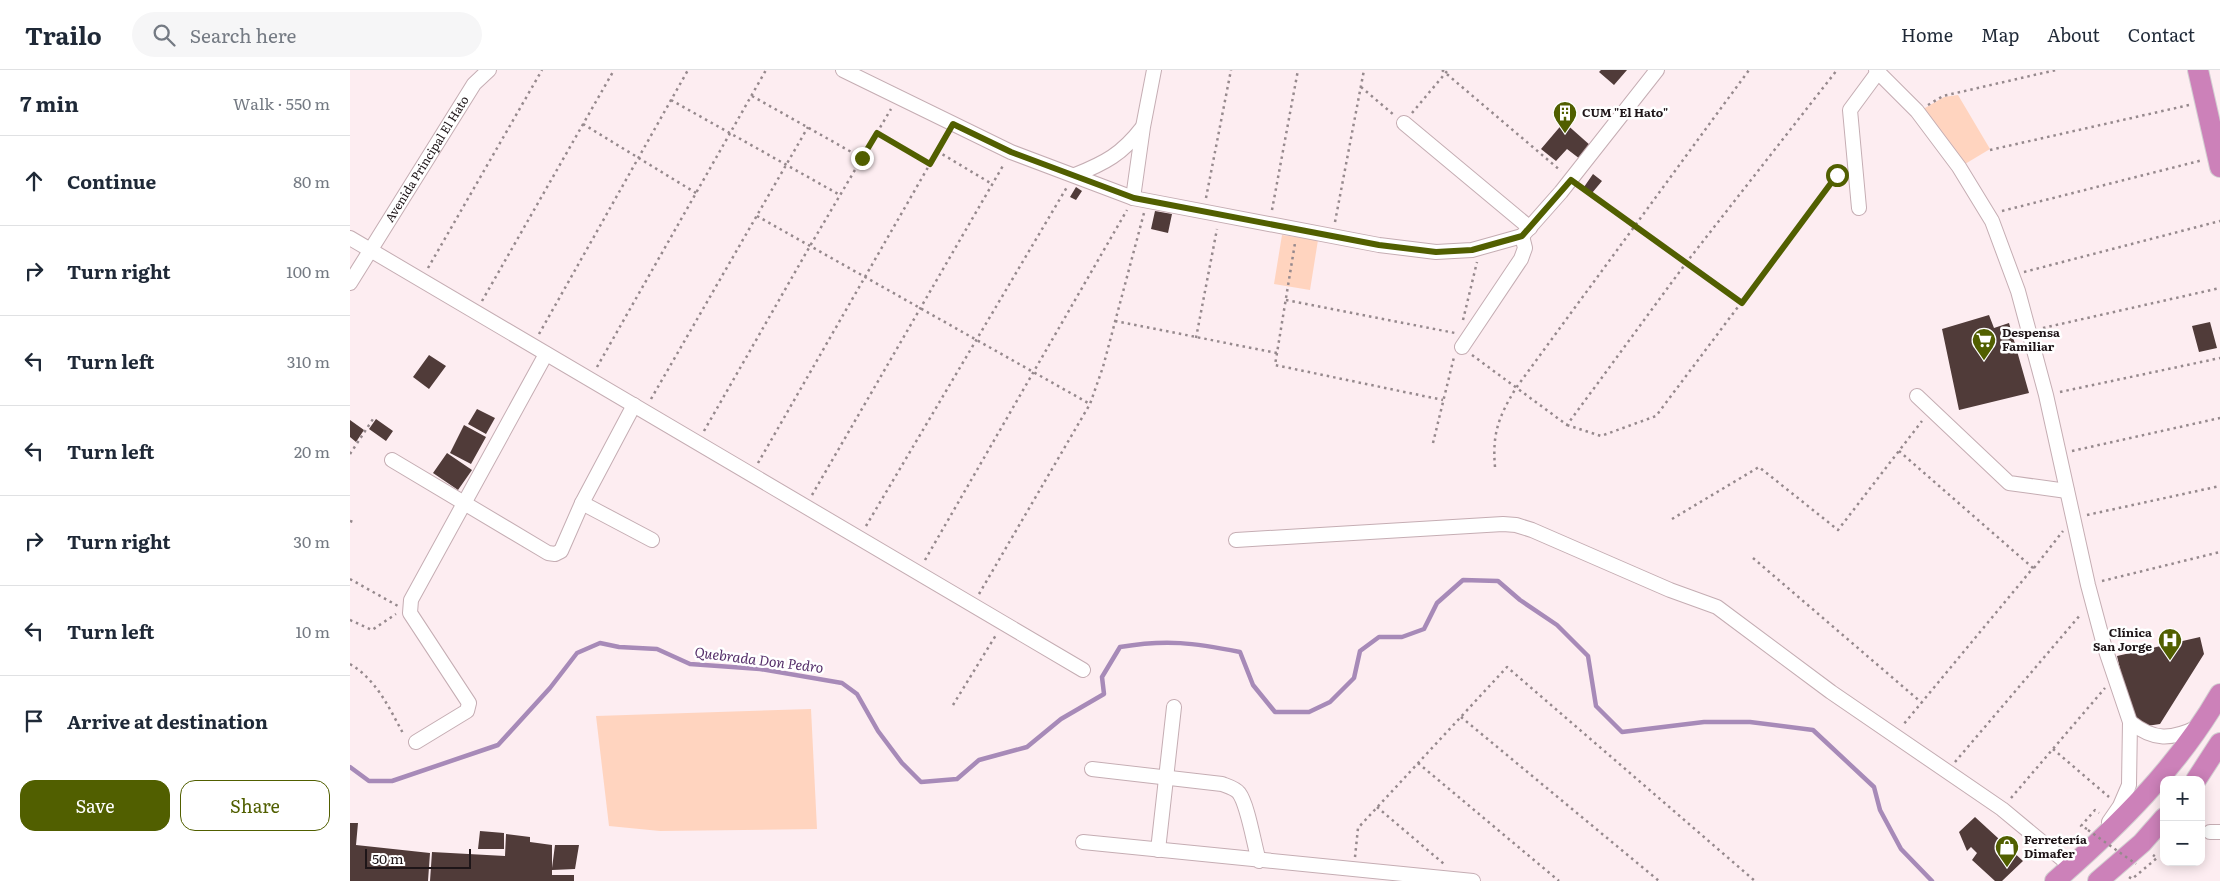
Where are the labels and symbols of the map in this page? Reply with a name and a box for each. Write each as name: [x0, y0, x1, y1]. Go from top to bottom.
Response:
street label: Avenida Principal El Hato: [380, 92, 473, 225]
building icon: CUM "El Hato": [1552, 100, 1578, 134]
place label: CUM "El Hato": [1582, 103, 1668, 121]
route end: [851, 147, 874, 170]
route start: [1826, 164, 1849, 187]
place label: Despensa Familiar: [2002, 323, 2060, 355]
supermarket icon: Despensa Familiar: [1971, 327, 1997, 361]
place label: Clínica San Jorge: [2093, 623, 2152, 655]
hospital icon: Clínica San Jorge: [2157, 627, 2183, 661]
water label: Quebrada Don Pedro: [694, 641, 825, 677]
place label: Ferretería Dimafer: [2024, 830, 2087, 862]
shop icon: Ferretería Dimafer: [1994, 834, 2020, 868]
scale bar: [365, 846, 471, 869]

